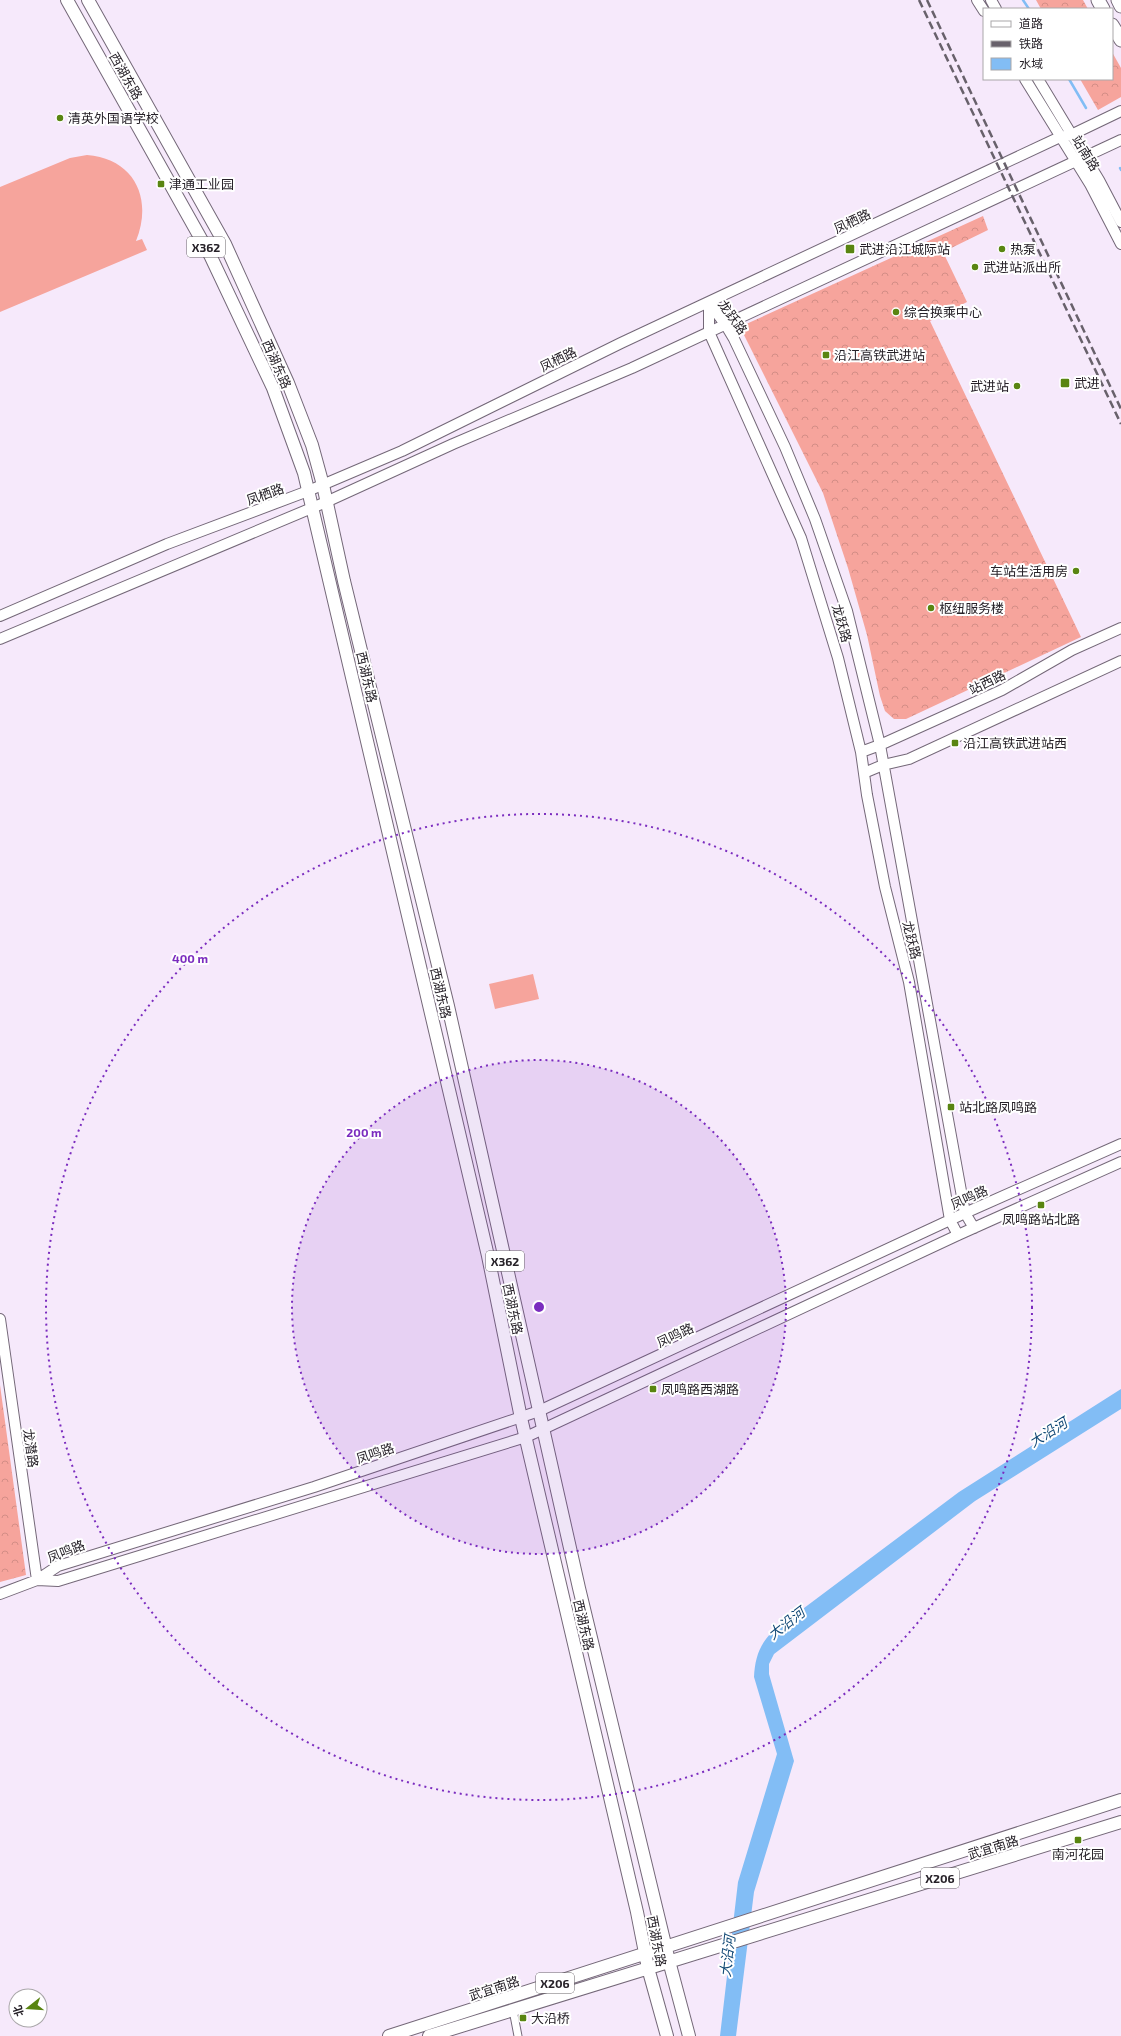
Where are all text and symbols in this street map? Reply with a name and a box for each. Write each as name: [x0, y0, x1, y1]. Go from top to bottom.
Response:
legend: [983, 8, 1113, 80]
text: 道路: [1019, 16, 1043, 30]
text: 铁路: [1019, 36, 1043, 50]
street label: 西湖东路: [106, 49, 146, 103]
text: 水域: [1019, 56, 1043, 70]
place label: 清英外国语学校: [68, 110, 159, 126]
marker: 清英外国语学校: [55, 113, 65, 123]
street label: 站南路: [1069, 132, 1103, 174]
place label: 津通工业园: [169, 176, 234, 192]
marker: 津通工业园: [156, 179, 166, 189]
street label: 凤栖路: [831, 206, 873, 236]
road number: X362: [187, 237, 225, 257]
place label: 武进沿江城际站: [859, 241, 950, 257]
place label: 热泵: [1010, 241, 1036, 257]
marker: 武进沿江城际站: [844, 243, 856, 255]
marker: 热泵: [997, 244, 1007, 254]
place label: 武进站派出所: [983, 259, 1061, 275]
marker: 武进站派出所: [970, 262, 980, 272]
street label: 龙跃路: [715, 297, 751, 337]
place label: 综合换乘中心: [904, 304, 982, 320]
marker: 综合换乘中心: [891, 307, 901, 317]
street label: 西湖东路: [259, 337, 295, 391]
street label: 凤栖路: [537, 343, 579, 375]
place label: 沿江高铁武进站: [834, 347, 925, 363]
marker: 沿江高铁武进站: [821, 350, 831, 360]
place label: 武进: [1074, 375, 1100, 391]
marker: 武进: [1059, 377, 1071, 389]
place label: 武进站: [970, 378, 1009, 394]
marker: 武进站: [1012, 381, 1022, 391]
street label: 凤栖路: [244, 480, 286, 508]
place label: 车站生活用房: [990, 563, 1068, 579]
marker: 车站生活用房: [1071, 566, 1081, 576]
place label: 枢纽服务楼: [939, 600, 1004, 616]
street label: 龙跃路: [829, 602, 855, 644]
marker: 枢纽服务楼: [926, 603, 936, 613]
street label: 西湖东路: [353, 650, 381, 704]
street label: 站西路: [966, 666, 1008, 698]
place label: 沿江高铁武进站西: [963, 735, 1067, 751]
marker: 沿江高铁武进站西: [950, 738, 960, 748]
street label: 龙跃路: [900, 919, 924, 961]
text: 400 m: [172, 951, 208, 965]
street label: 西湖东路: [427, 966, 455, 1020]
place label: 站北路凤鸣路: [959, 1099, 1037, 1115]
marker: 站北路凤鸣路: [946, 1102, 956, 1112]
text: 200 m: [346, 1125, 382, 1139]
street label: 凤鸣路: [948, 1182, 990, 1212]
marker: 凤鸣路站北路: [1036, 1200, 1046, 1210]
place label: 凤鸣路站北路: [1002, 1211, 1080, 1227]
road number: X362: [486, 1251, 524, 1271]
street label: 西湖东路: [500, 1282, 526, 1336]
centre of rings: [532, 1300, 546, 1314]
street label: 凤鸣路: [654, 1320, 696, 1350]
place label: 凤鸣路西湖路: [661, 1381, 739, 1397]
marker: 凤鸣路西湖路: [648, 1384, 658, 1394]
water label: 大沿河: [1026, 1412, 1073, 1450]
street label: 龙潜路: [20, 1428, 42, 1468]
street label: 凤鸣路: [354, 1439, 396, 1467]
street label: 凤鸣路: [45, 1537, 87, 1565]
street label: 西湖东路: [570, 1598, 598, 1652]
water label: 大沿河: [764, 1602, 810, 1643]
street label: 武宜南路: [966, 1832, 1020, 1862]
marker: 南河花园: [1073, 1835, 1083, 1845]
place label: 南河花园: [1052, 1846, 1104, 1862]
road number: X206: [921, 1868, 959, 1888]
street label: 西湖东路: [644, 1914, 670, 1968]
water label: 大沿河: [716, 1931, 738, 1978]
street label: 武宜南路: [467, 1972, 521, 2004]
road number: X206: [536, 1973, 574, 1993]
north arrow: [8, 1988, 48, 2028]
text: 北: [10, 2004, 26, 2018]
place label: 大沿桥: [531, 2010, 570, 2026]
marker: 大沿桥: [518, 2013, 528, 2023]

